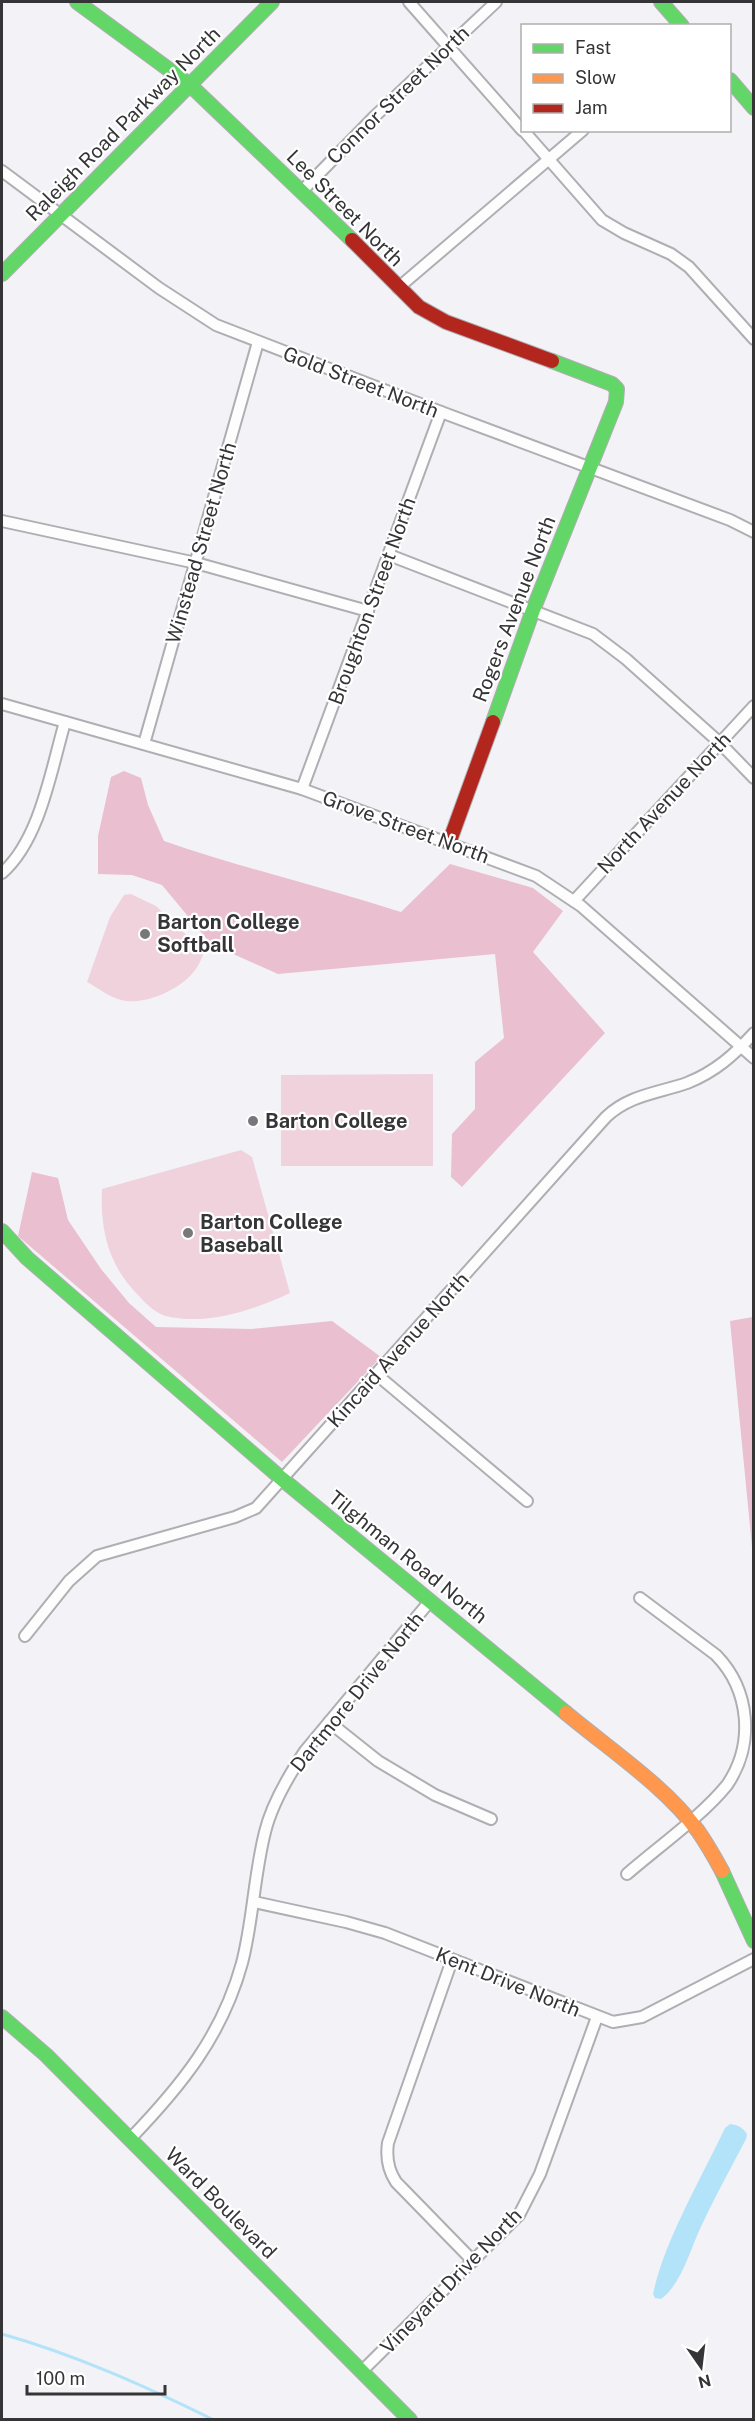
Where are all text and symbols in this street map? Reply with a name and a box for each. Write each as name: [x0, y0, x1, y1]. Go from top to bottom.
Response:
street label: Connor Street North: [322, 21, 474, 169]
street label: Raleigh Road Parkway North: [21, 22, 225, 226]
legend: [521, 24, 731, 132]
text: Fast: [575, 37, 611, 58]
text: Slow: [575, 67, 616, 88]
text: Jam: [575, 97, 608, 118]
street label: Lee Street North: [282, 145, 408, 271]
street label: Gold Street North: [280, 341, 442, 423]
street label: Winstead Street North: [161, 440, 241, 646]
street label: Broughton Street North: [323, 494, 421, 708]
street label: Rogers Avenue North: [467, 513, 561, 705]
street label: North Avenue North: [592, 727, 736, 879]
street label: Grove Street North: [319, 786, 493, 868]
place label: Barton College Softball: [157, 910, 299, 957]
marker: Barton College Softball: [138, 927, 152, 941]
place label: Barton College: [265, 1109, 407, 1133]
marker: Barton College: [246, 1114, 260, 1128]
place label: Barton College Baseball: [200, 1210, 342, 1257]
marker: Barton College Baseball: [181, 1226, 195, 1240]
street label: Kincaid Avenue North: [322, 1268, 474, 1432]
street label: Tilghman Road North: [324, 1486, 492, 1628]
street label: Dartmore Drive North: [285, 1607, 429, 1777]
street label: Kent Drive North: [432, 1942, 584, 2022]
street label: Ward Boulevard: [160, 2142, 282, 2264]
street label: Vineyard Drive North: [375, 2203, 527, 2359]
north arrow: [671, 2337, 731, 2397]
scale bar: [27, 2358, 165, 2396]
text: 100 m: [36, 2368, 85, 2389]
text: N: [696, 2370, 713, 2392]

